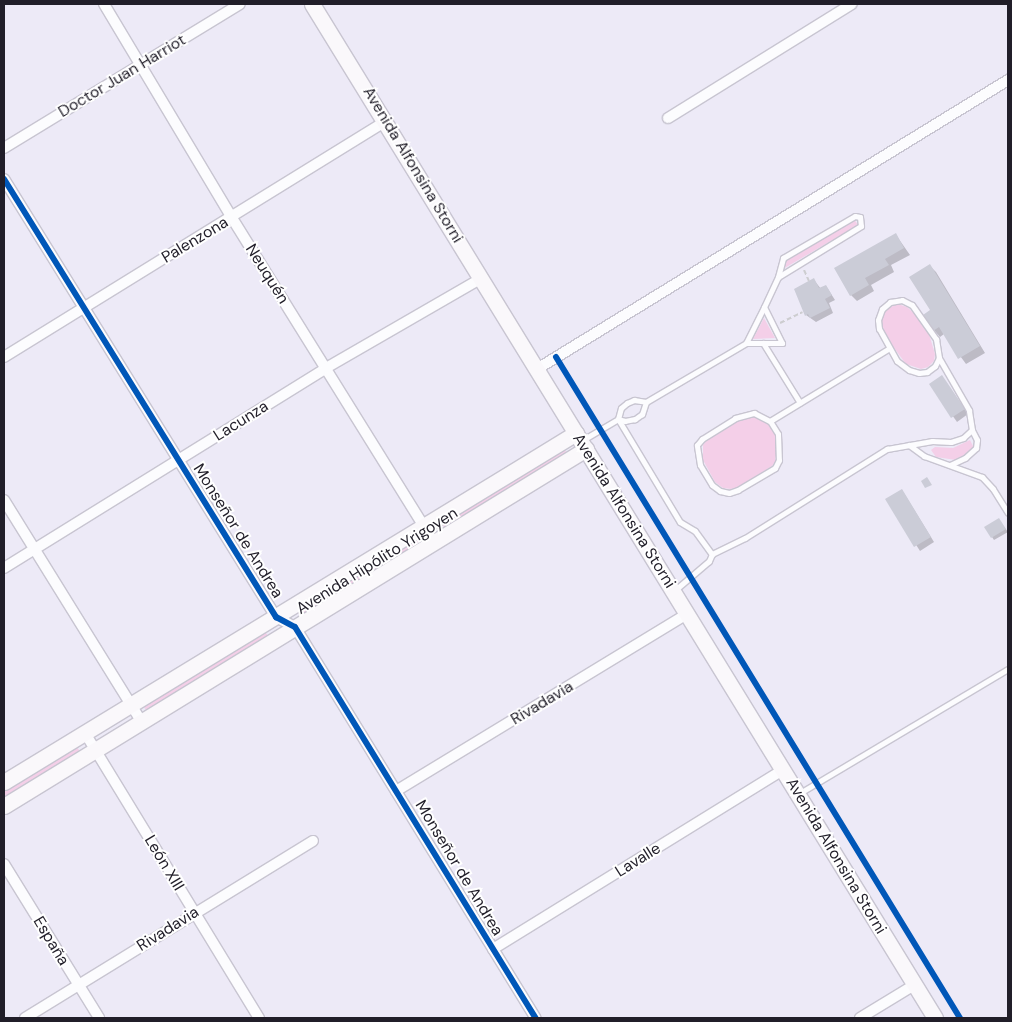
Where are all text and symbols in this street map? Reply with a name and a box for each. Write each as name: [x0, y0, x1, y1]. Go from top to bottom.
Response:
street label: Doctor Juan Harriot: [55, 30, 189, 122]
street label: Avenida Alfonsina Storni: [359, 83, 467, 247]
street label: Palenzona: [158, 213, 232, 267]
street label: Neuquén: [241, 241, 293, 307]
street label: Lacunza: [210, 397, 272, 445]
street label: Avenida Alfonsina Storni: [569, 430, 679, 592]
street label: Monseñor de Andrea: [189, 460, 287, 602]
street label: Avenida Hipólito Yrigoyen: [293, 503, 461, 619]
street label: Rivadavia: [507, 677, 577, 729]
street label: Avenida Alfonsina Storni: [782, 774, 890, 938]
street label: Monseñor de Andrea: [411, 797, 507, 939]
street label: León XIII: [140, 832, 188, 894]
street label: Lavalle: [612, 839, 664, 881]
street label: Rivadavia: [133, 902, 203, 956]
street label: España: [29, 913, 73, 969]

